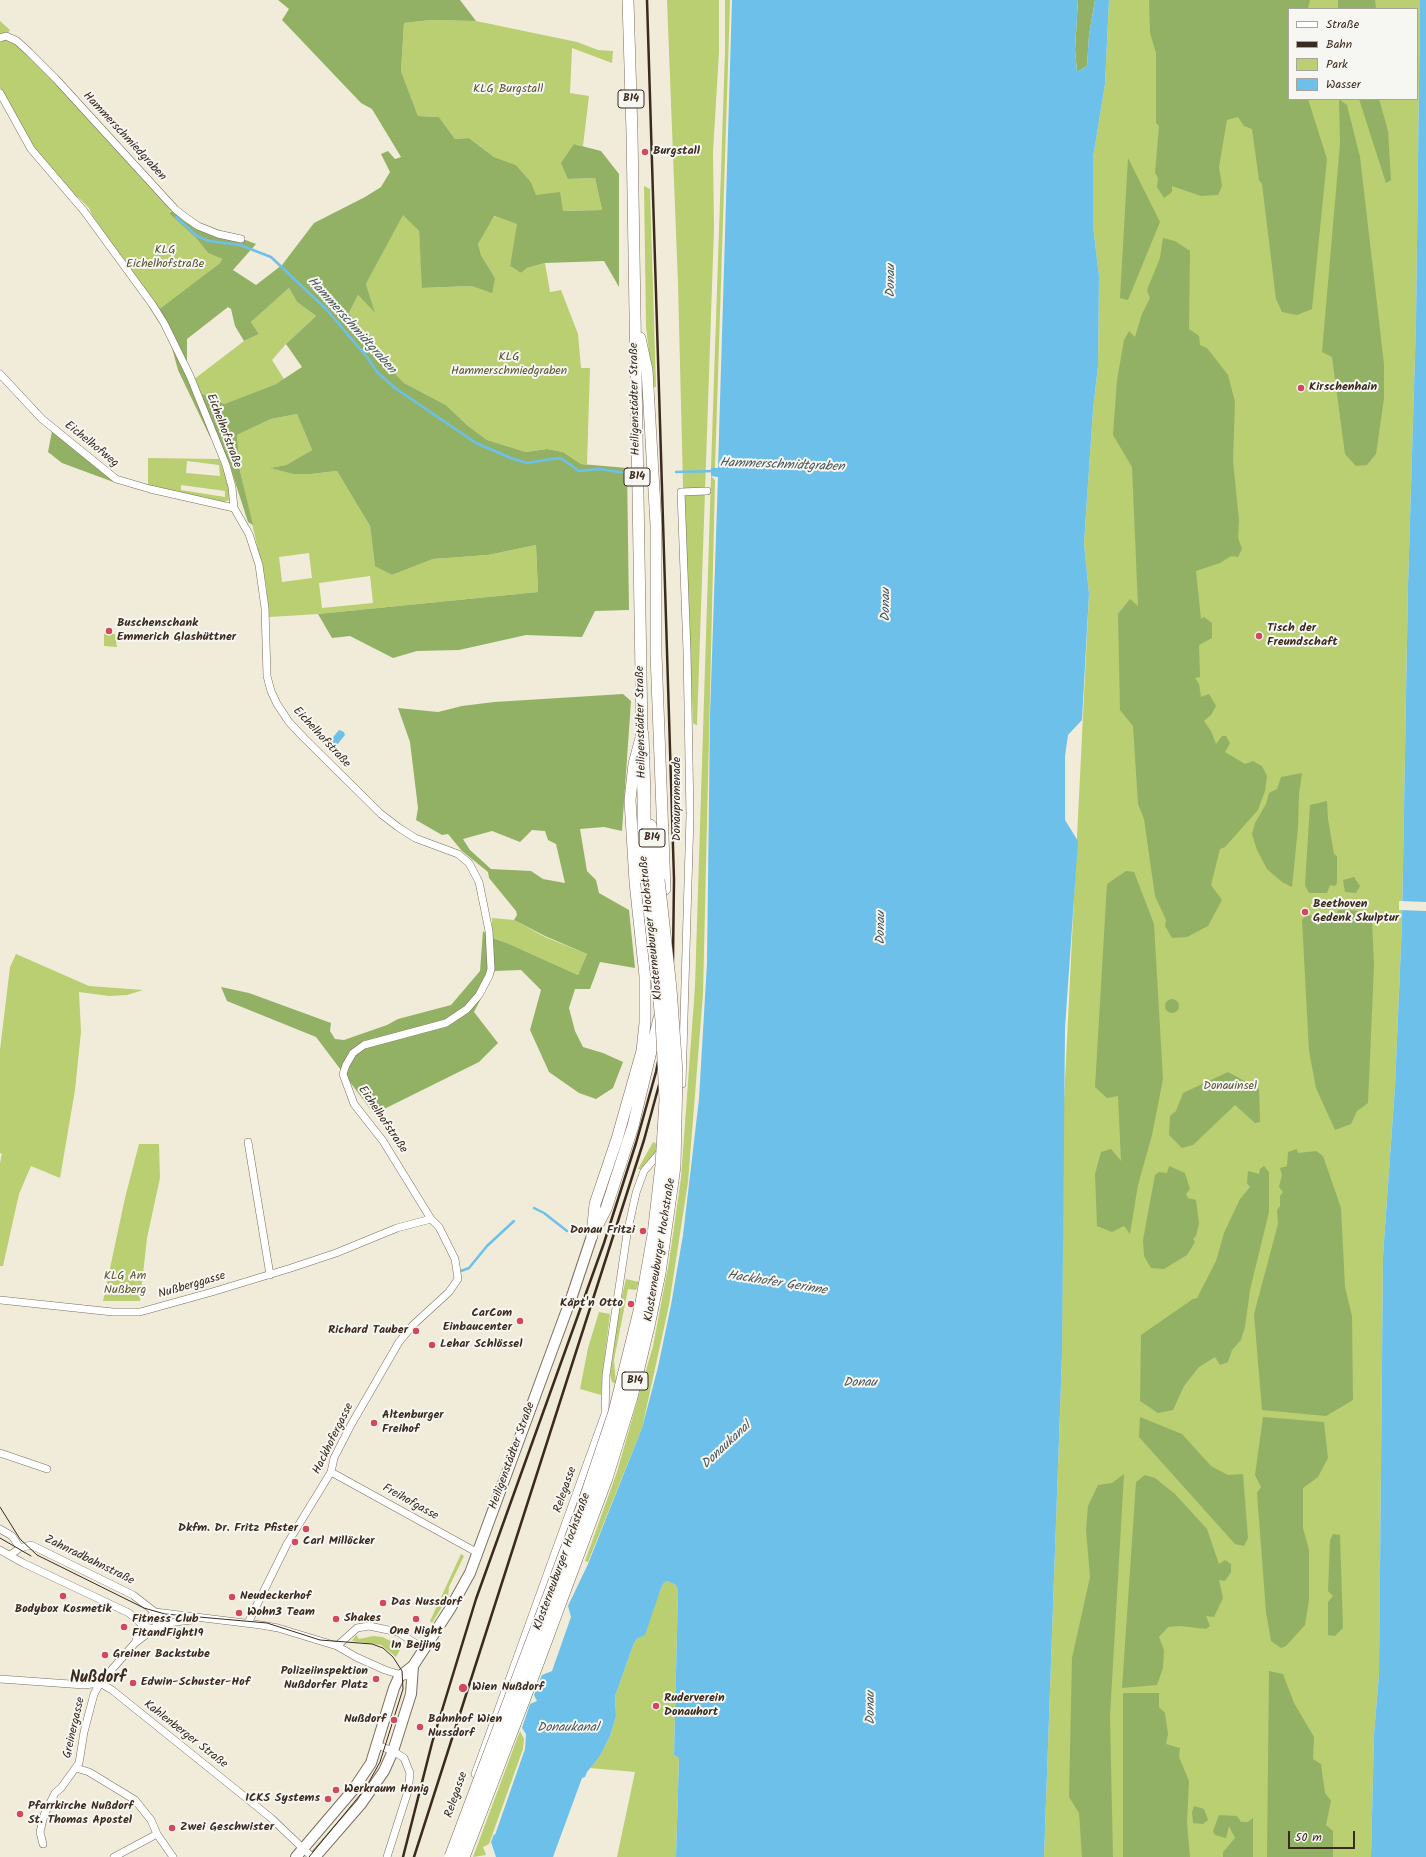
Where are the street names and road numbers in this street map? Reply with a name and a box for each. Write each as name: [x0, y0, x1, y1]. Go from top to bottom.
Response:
street label: Hammerschmiedgraben: [79, 90, 169, 184]
road number: B14: [618, 90, 644, 108]
street label: Heiligenstädter Straße: [628, 342, 644, 456]
street label: Eichelhofstraße: [202, 392, 244, 470]
street label: Eichelhofweg: [61, 419, 121, 471]
road number: B14: [624, 468, 650, 486]
street label: Heiligenstädter Straße: [634, 665, 650, 779]
street label: Eichelhofstraße: [289, 705, 353, 771]
street label: Donaupromenade: [671, 757, 685, 841]
road number: B14: [639, 829, 665, 847]
street label: Klosterneuburger Hochstraße: [637, 855, 667, 1001]
street label: Eichelhofstraße: [354, 1084, 410, 1156]
street label: Klosterneuburger Hochstraße: [643, 1177, 679, 1323]
street label: Nußberggasse: [157, 1270, 227, 1302]
road number: B14: [622, 1372, 648, 1390]
street label: Hackhofergasse: [311, 1401, 357, 1477]
street label: Heiligenstädter Straße: [487, 1401, 539, 1511]
street label: Relegasse: [551, 1465, 581, 1515]
street label: Freihofgasse: [379, 1482, 441, 1524]
street label: Klosterneuburger Hochstraße: [531, 1491, 595, 1633]
street label: Zahnradbahnstraße: [42, 1533, 136, 1589]
street label: Greinergasse: [61, 1696, 89, 1760]
street label: Kahlenberger Straße: [140, 1698, 230, 1772]
street label: Relegasse: [442, 1770, 472, 1820]

